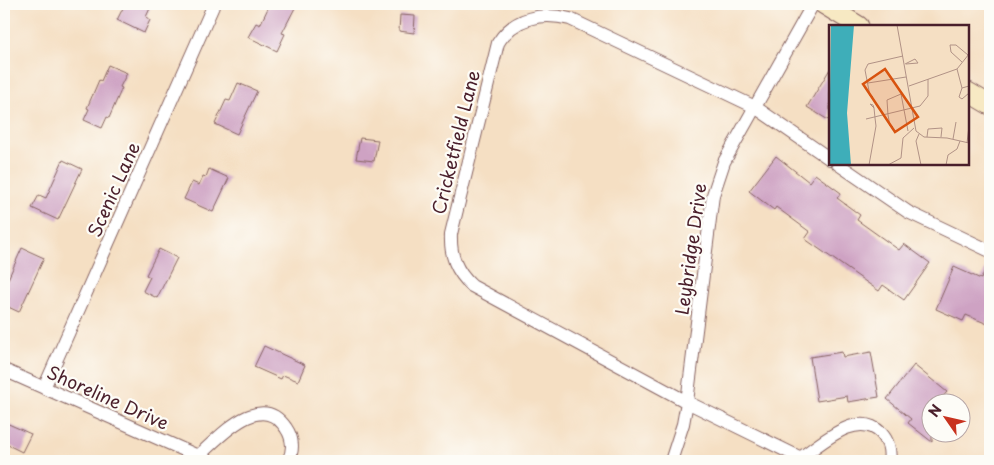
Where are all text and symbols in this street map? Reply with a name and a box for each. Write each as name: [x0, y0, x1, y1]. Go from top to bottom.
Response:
inset map: [829, 25, 969, 165]
street label: Cricketfield Lane: [424, 67, 486, 217]
street label: Scenic Lane: [80, 137, 146, 241]
street label: Leybridge Drive: [667, 181, 713, 317]
street label: Shoreline Drive: [43, 358, 173, 436]
north arrow: [922, 392, 972, 442]
text: N: [923, 400, 947, 421]

